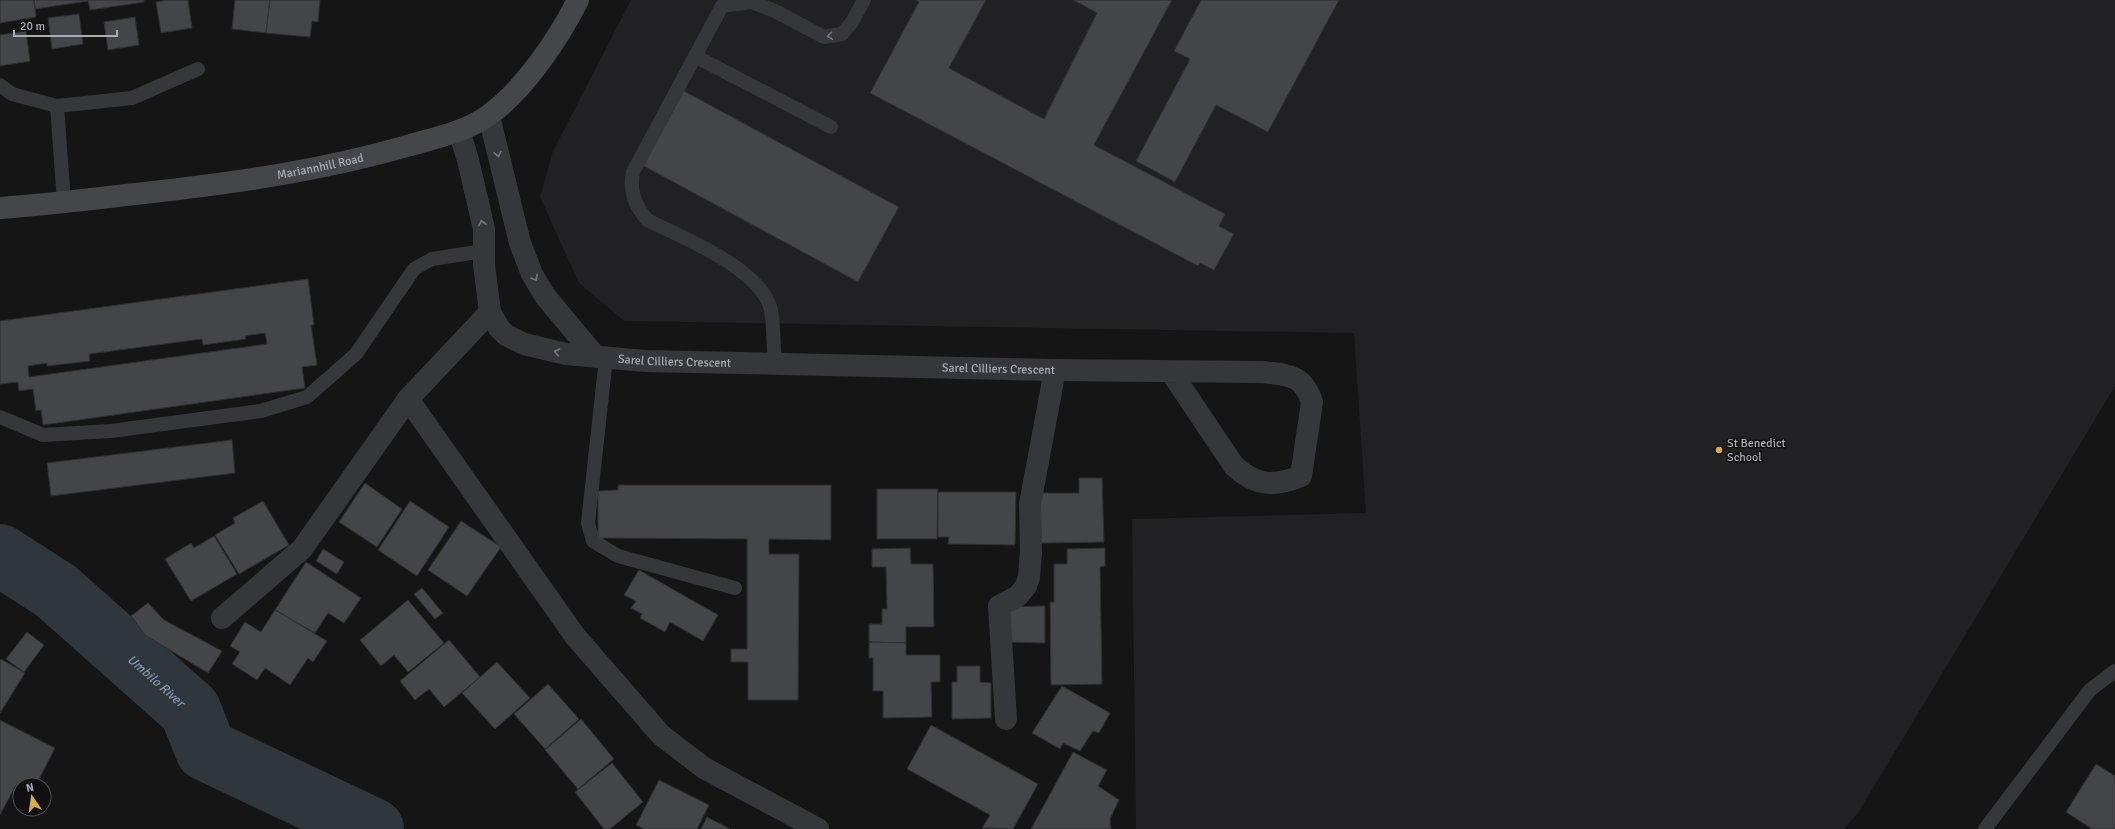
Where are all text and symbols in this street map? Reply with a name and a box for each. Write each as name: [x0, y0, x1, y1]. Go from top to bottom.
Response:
scale bar: [14, 12, 117, 38]
text: 20 m: [20, 19, 45, 34]
one-way arrow: [827, 31, 833, 40]
one-way arrow: [493, 150, 501, 157]
street label: Mariannhill Road: [276, 151, 365, 183]
one-way arrow: [479, 220, 487, 226]
one-way arrow: [530, 274, 538, 281]
one-way arrow: [554, 348, 560, 357]
street label: Sarel Cilliers Crescent: [617, 352, 731, 371]
street label: Sarel Cilliers Crescent: [942, 361, 1055, 378]
place label: St Benedict School: [1727, 436, 1786, 465]
marker: St Benedict School: [1714, 445, 1724, 455]
water label: Umbilo River: [124, 651, 189, 712]
north arrow: [12, 777, 52, 817]
text: N: [25, 781, 35, 795]

